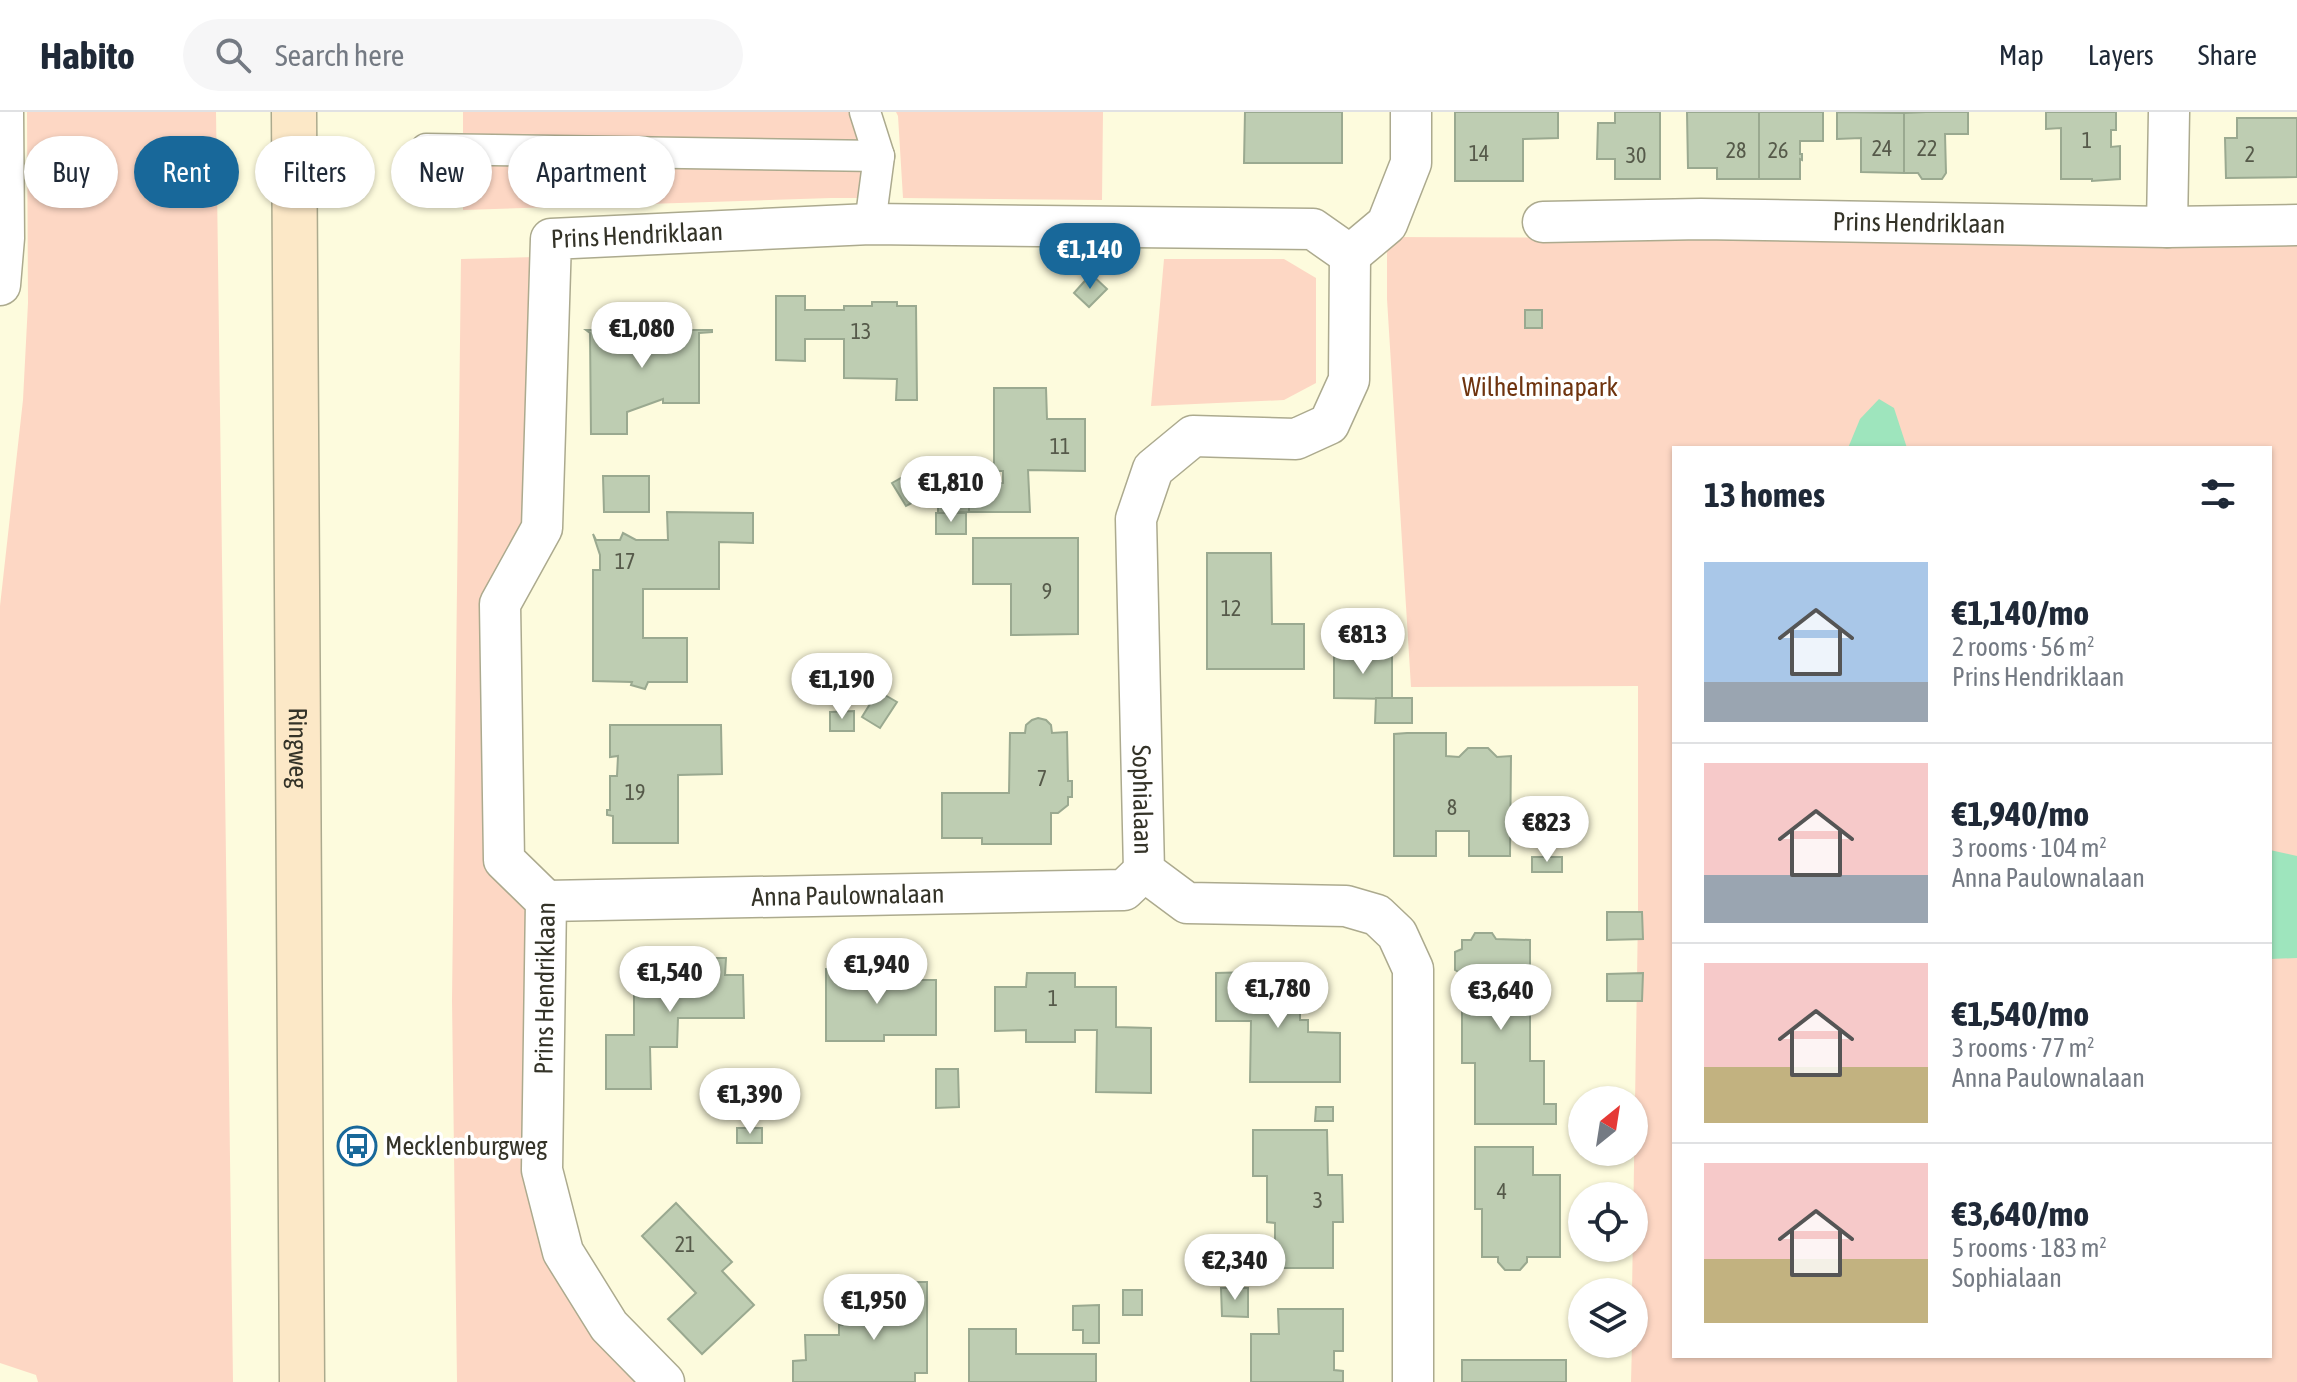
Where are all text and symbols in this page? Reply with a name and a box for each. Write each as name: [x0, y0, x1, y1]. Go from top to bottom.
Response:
search box: [183, 19, 743, 91]
icon: search: [211, 33, 255, 77]
text: Habito: [40, 34, 135, 77]
text: Search here: [275, 38, 404, 72]
text: Map: [1999, 39, 2044, 71]
text: Layers: [2088, 39, 2154, 71]
text: Share: [2198, 39, 2257, 71]
house number: 1: [2082, 127, 2092, 153]
house number: 24: [1872, 135, 1892, 161]
house number: 22: [1917, 135, 1937, 161]
chip: Buy: [24, 136, 118, 208]
chip: Rent: [134, 136, 239, 208]
chip: Filters: [255, 136, 375, 208]
chip: New: [391, 136, 492, 208]
chip: Apartment: [508, 136, 675, 208]
house number: 28: [1726, 137, 1746, 163]
house number: 26: [1768, 137, 1788, 163]
house number: 14: [1469, 140, 1489, 166]
house number: 2: [2245, 141, 2255, 167]
house number: 30: [1626, 142, 1646, 168]
street label: Prins Hendriklaan: [1832, 206, 2005, 239]
street label: Prins Hendriklaan: [550, 216, 724, 254]
pin: €1,140: [1025, 223, 1155, 291]
text: €1,140: [1057, 234, 1123, 264]
pin: €1,080: [577, 302, 707, 370]
text: €1,080: [609, 313, 675, 343]
house number: 13: [851, 318, 871, 344]
park label: Wilhelminapark: [1462, 372, 1618, 402]
house number: 11: [1050, 433, 1070, 459]
pin: €1,810: [886, 456, 1016, 524]
text: €1,810: [918, 467, 984, 497]
icon: filters: [2196, 472, 2240, 516]
text: 13 homes: [1704, 475, 1825, 514]
house number: 17: [615, 548, 635, 574]
house number: 9: [1042, 578, 1052, 604]
text: €1,140/mo: [1952, 593, 2089, 632]
icon: home: [1768, 594, 1864, 690]
house number: 12: [1221, 595, 1241, 621]
pin: €813: [1316, 608, 1410, 676]
text: €813: [1339, 619, 1387, 649]
text: 2 rooms · 56 m²: [1952, 632, 2094, 662]
pin: €1,190: [777, 653, 907, 721]
text: Prins Hendriklaan: [1952, 662, 2124, 692]
text: €1,190: [809, 664, 875, 694]
street label: Ringweg: [283, 707, 313, 789]
street label: Sophialaan: [1126, 744, 1159, 855]
house number: 7: [1037, 765, 1047, 791]
house number: 19: [625, 779, 645, 805]
house number: 8: [1447, 794, 1457, 820]
text: €1,940/mo: [1952, 794, 2089, 833]
icon: home: [1768, 795, 1864, 891]
pin: €823: [1500, 796, 1594, 864]
text: €823: [1523, 807, 1571, 837]
text: 3 rooms · 104 m²: [1952, 833, 2107, 863]
text: Anna Paulownalaan: [1952, 863, 2145, 893]
street label: Anna Paulownalaan: [751, 878, 945, 912]
street label: Prins Hendriklaan: [528, 902, 561, 1075]
pin: €1,940: [812, 938, 942, 1006]
pin: €1,540: [605, 946, 735, 1014]
text: €1,940: [844, 949, 910, 979]
text: €1,540: [637, 957, 703, 987]
pin: €1,780: [1213, 962, 1343, 1030]
pin: €3,640: [1436, 964, 1566, 1032]
text: €1,780: [1245, 973, 1311, 1003]
text: €3,640: [1468, 975, 1534, 1005]
house number: 1: [1048, 985, 1058, 1011]
text: €1,540/mo: [1952, 994, 2089, 1033]
icon: home: [1768, 995, 1864, 1091]
text: 3 rooms · 77 m²: [1952, 1033, 2094, 1063]
text: Anna Paulownalaan: [1952, 1063, 2145, 1093]
pin: €1,390: [685, 1068, 815, 1136]
text: €1,390: [717, 1079, 783, 1109]
north arrow: [1568, 1086, 1648, 1166]
map controls: [1568, 1086, 1648, 1358]
bus stop icon: Mecklenburgweg: [336, 1125, 378, 1167]
place label: Mecklenburgweg: [385, 1131, 548, 1161]
house number: 4: [1497, 1178, 1507, 1204]
button: locate: [1568, 1182, 1648, 1262]
house number: 3: [1313, 1187, 1323, 1213]
text: €3,640/mo: [1952, 1194, 2089, 1233]
icon: home: [1768, 1195, 1864, 1291]
house number: 21: [675, 1231, 695, 1257]
text: 5 rooms · 183 m²: [1952, 1233, 2107, 1263]
pin: €2,340: [1170, 1234, 1300, 1302]
text: €2,340: [1202, 1245, 1268, 1275]
text: Sophialaan: [1952, 1263, 2062, 1293]
pin: €1,950: [809, 1274, 939, 1342]
button: layers: [1568, 1278, 1648, 1358]
text: €1,950: [841, 1285, 907, 1315]

